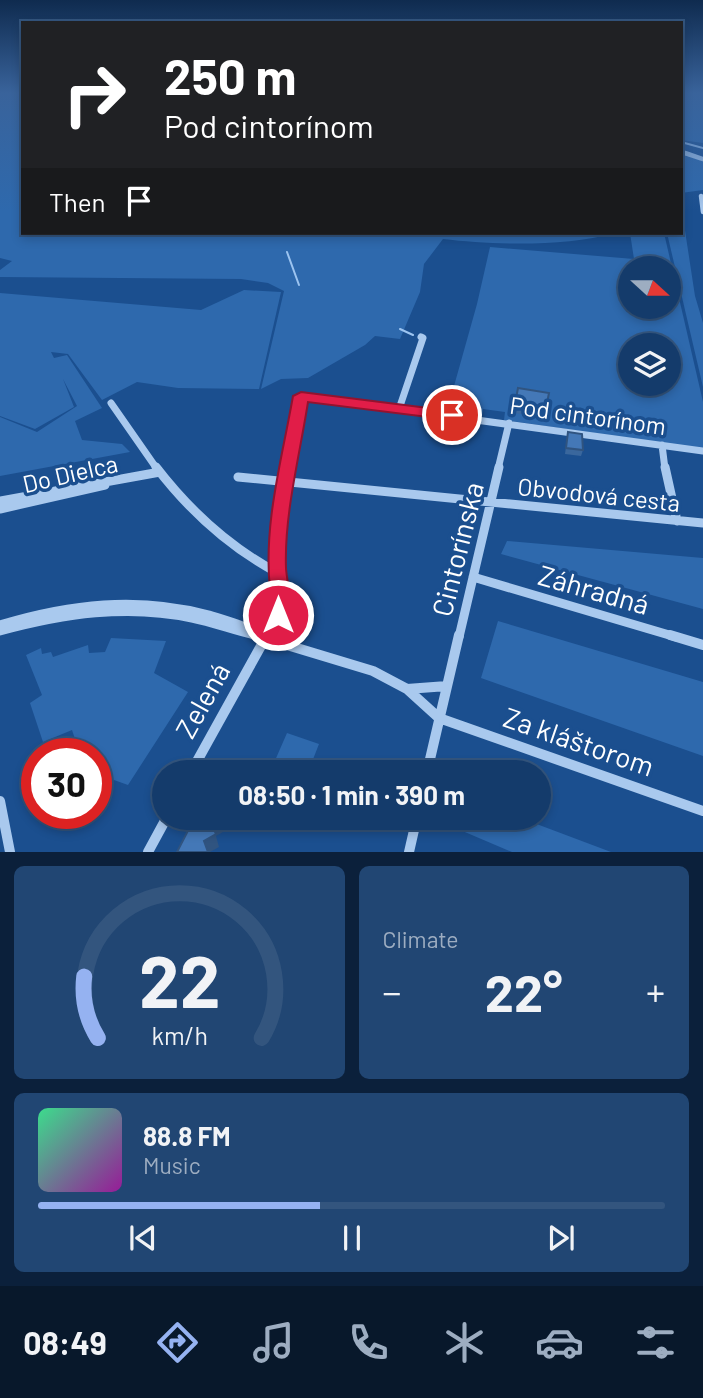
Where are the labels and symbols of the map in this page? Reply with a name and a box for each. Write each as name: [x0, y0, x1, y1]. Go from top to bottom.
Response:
north arrow: [618, 256, 681, 318]
pin: [422, 385, 482, 445]
street label: Pod cintorínom: [508, 390, 668, 440]
street label: Do Dielca: [20, 448, 120, 498]
street label: Obvodová cesta: [516, 471, 682, 517]
street label: Cintorínska: [424, 478, 490, 620]
street label: Záhradná: [535, 557, 653, 621]
position arrow: [241, 578, 315, 652]
street label: Zelená: [167, 656, 237, 744]
street label: Za kláštorom: [499, 699, 659, 783]
speed limit sign: 30: [21, 738, 112, 829]

